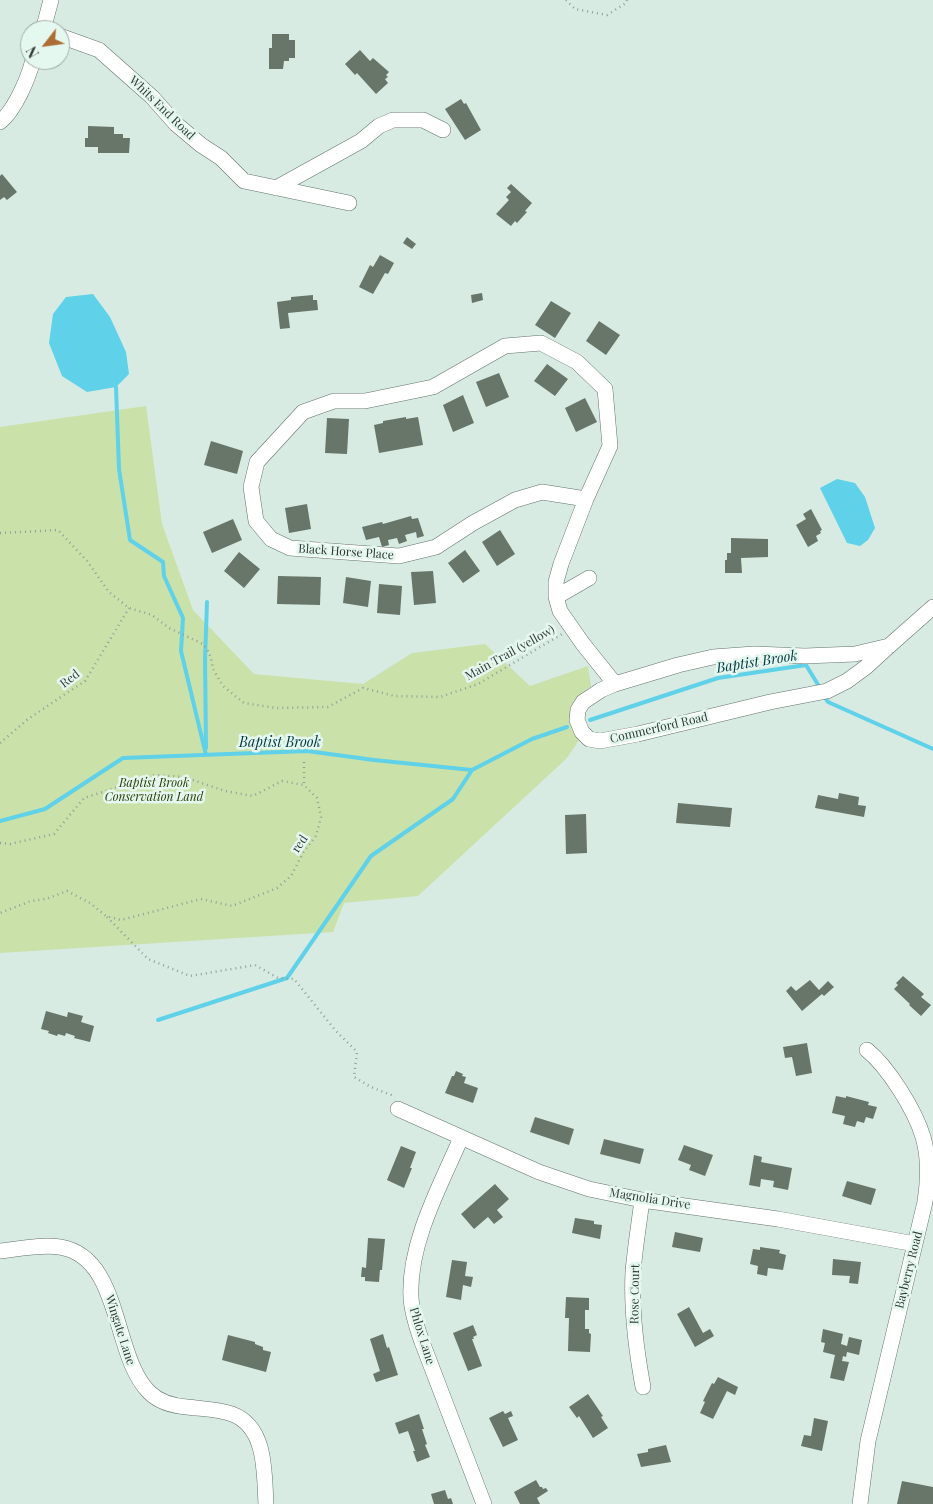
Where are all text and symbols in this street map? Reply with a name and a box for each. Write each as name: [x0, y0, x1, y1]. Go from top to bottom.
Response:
north arrow: [20, 20, 70, 70]
text: N: [22, 43, 43, 61]
street label: Whits End Road: [126, 73, 198, 143]
street label: Black Horse Place: [298, 541, 394, 563]
street label: Main Trail (yellow): [463, 622, 557, 684]
water label: Baptist Brook: [715, 647, 799, 677]
street label: Red: [57, 667, 83, 691]
street label: Commerford Road: [609, 710, 709, 746]
water label: Baptist Brook: [239, 735, 321, 751]
park label: Baptist Brook Conservation Land: [105, 776, 203, 804]
street label: red: [289, 832, 311, 856]
street label: Magnolia Drive: [609, 1186, 691, 1212]
street label: Bayberry Road: [892, 1230, 926, 1310]
street label: Rose Court: [627, 1264, 643, 1324]
street label: Wingate Lane: [102, 1293, 138, 1367]
street label: Phlox Lane: [406, 1306, 438, 1366]

